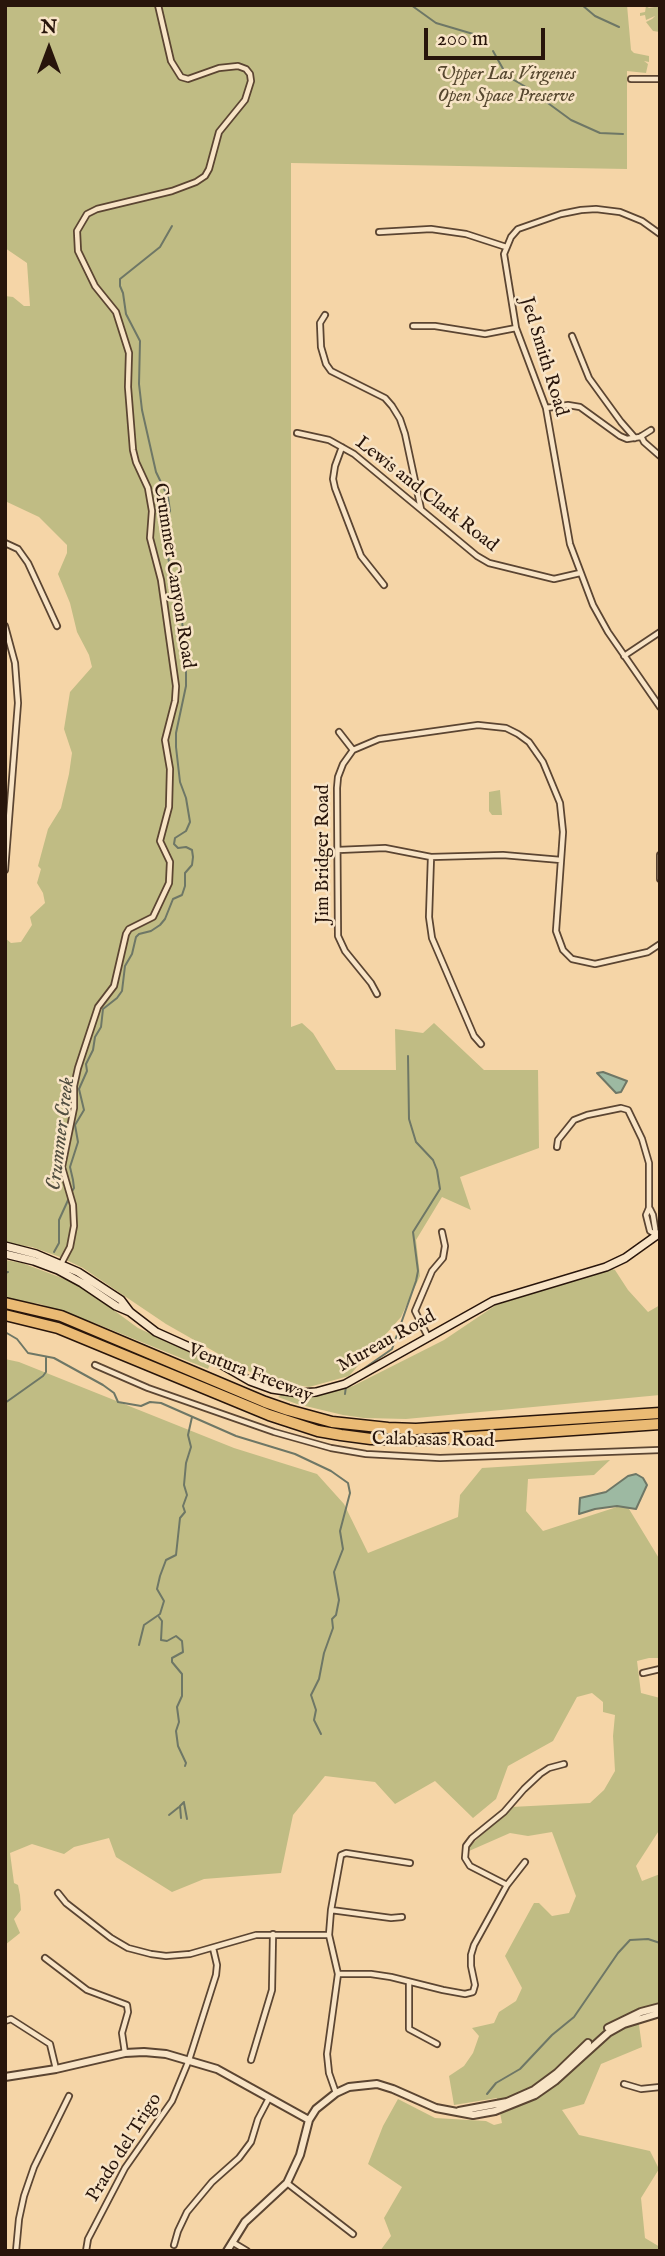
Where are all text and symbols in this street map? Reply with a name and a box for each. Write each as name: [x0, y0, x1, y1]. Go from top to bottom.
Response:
north arrow: [14, 14, 84, 84]
scale bar: [427, 14, 548, 58]
text: N: [41, 16, 57, 40]
text: 200 m: [437, 26, 488, 53]
park label: Upper Las Virgenes Open Space Preserve: [436, 64, 576, 108]
street label: Jed Smith Road: [514, 295, 572, 419]
street label: Lewis and Clark Road: [350, 432, 502, 558]
street label: Crummer Canyon Road: [147, 482, 199, 670]
street label: Jim Bridger Road: [313, 784, 335, 924]
water label: Crummer Creek: [43, 1076, 81, 1192]
street label: Mureau Road: [334, 1306, 440, 1378]
street label: Ventura Freeway: [184, 1340, 316, 1408]
street label: Calabasas Road: [372, 1429, 494, 1453]
street label: Prado del Trigo: [83, 2089, 167, 2207]

